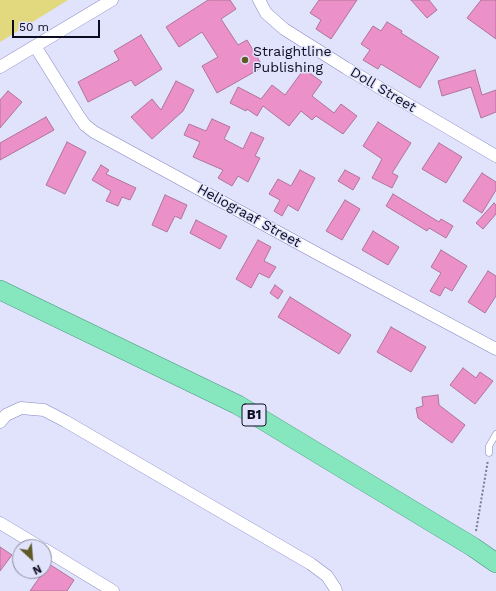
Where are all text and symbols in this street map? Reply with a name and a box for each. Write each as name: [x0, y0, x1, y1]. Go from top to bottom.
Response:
scale bar: [14, 12, 102, 38]
text: 50 m: [19, 20, 49, 34]
place label: Straightline Publishing: [253, 44, 332, 76]
marker: Straightline Publishing: [240, 55, 250, 65]
street label: Doll Street: [347, 64, 419, 116]
street label: Heliograaf Street: [194, 181, 304, 251]
road number: B1: [242, 404, 266, 426]
north arrow: [12, 539, 52, 579]
text: N: [31, 562, 44, 577]

